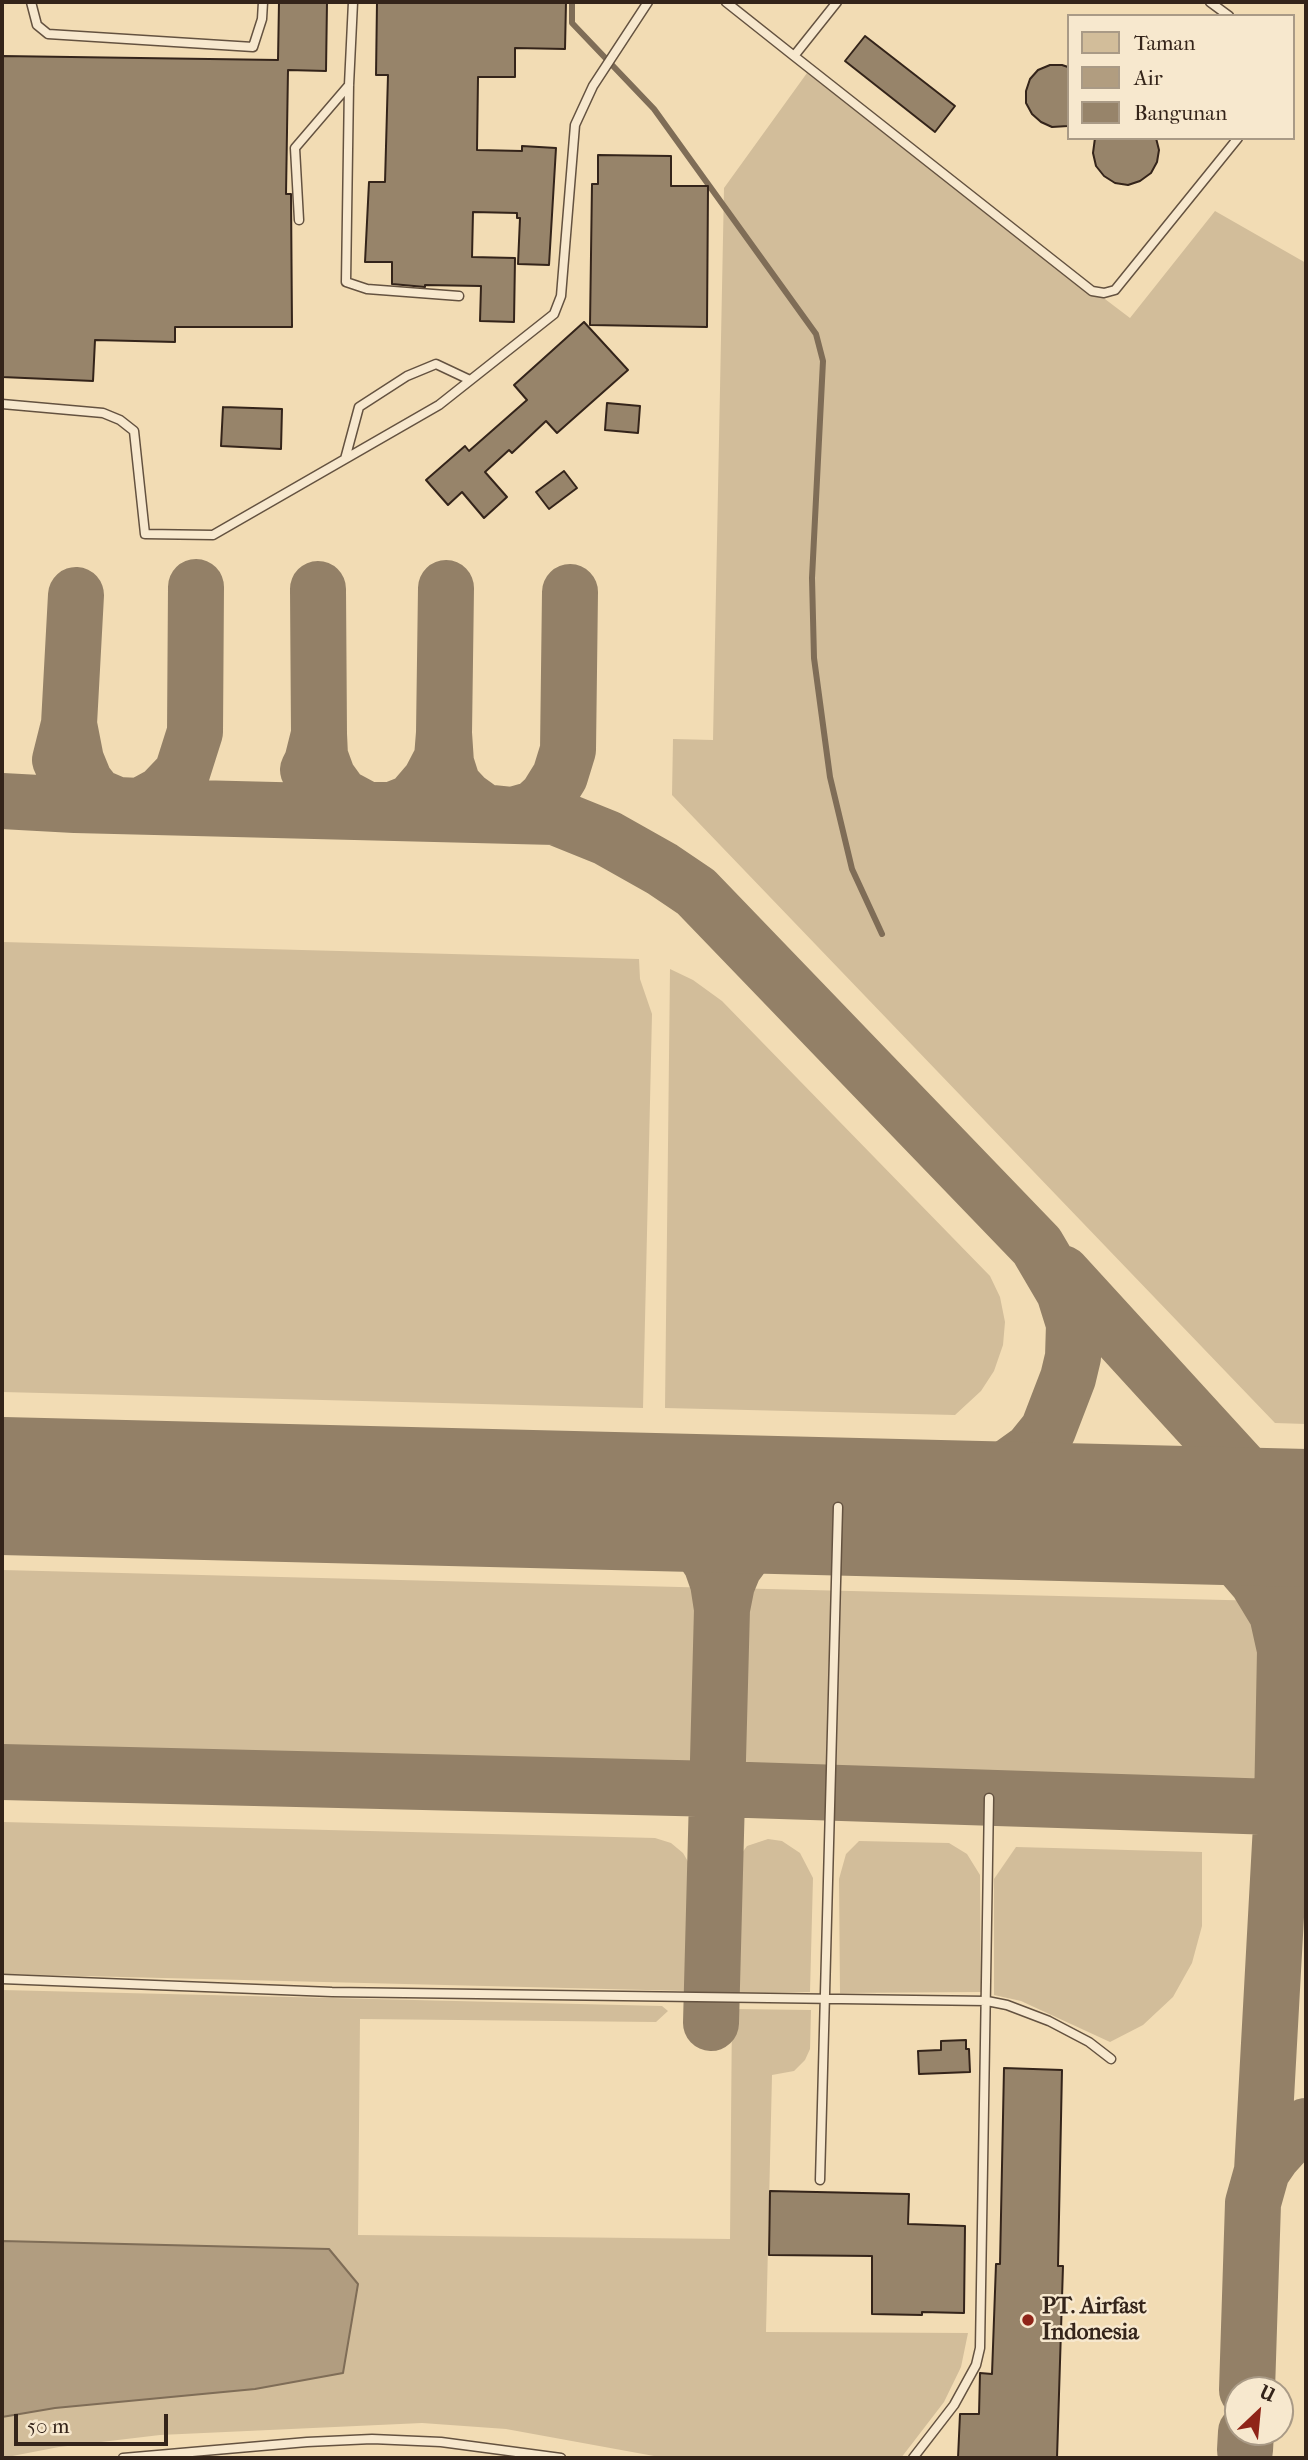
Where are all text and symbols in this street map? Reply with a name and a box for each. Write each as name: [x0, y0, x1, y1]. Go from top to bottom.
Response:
legend: [1066, 14, 1294, 140]
text: Taman: [1134, 31, 1195, 55]
text: Air: [1134, 66, 1163, 90]
text: Bangunan: [1134, 101, 1227, 125]
place label: PT. Airfast Indonesia: [1042, 2293, 1147, 2347]
marker: PT. Airfast Indonesia: [1020, 2312, 1036, 2328]
north arrow: [1224, 2376, 1294, 2446]
text: U: [1256, 2381, 1279, 2407]
scale bar: [18, 2400, 172, 2444]
text: 50 m: [27, 2414, 70, 2438]

